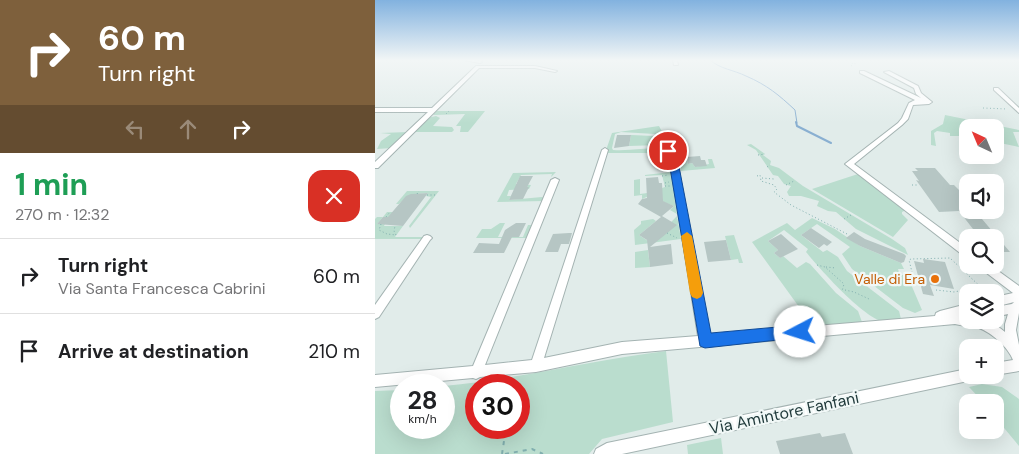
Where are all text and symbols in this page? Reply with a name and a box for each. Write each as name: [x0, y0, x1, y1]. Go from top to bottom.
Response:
text: 60 m: [98, 15, 186, 61]
icon: right: [15, 20, 80, 85]
text: Turn right: [98, 59, 195, 88]
icon: left: [121, 115, 149, 143]
icon: ahead: [174, 115, 202, 143]
icon: right: [227, 115, 255, 143]
north arrow: [959, 119, 1004, 164]
map controls: [959, 119, 1004, 439]
pin: [647, 130, 689, 172]
icon: arrive: [654, 137, 682, 165]
text: 1 min: [15, 165, 88, 204]
button: close: [308, 170, 360, 222]
button: sound: [959, 174, 1004, 219]
text: 270 m · 12:32: [15, 204, 110, 225]
button: search: [959, 229, 1004, 274]
text: Turn right: [58, 253, 148, 278]
icon: right: [15, 262, 43, 290]
text: 60 m: [313, 264, 360, 289]
place label: Valle di Era: [854, 270, 925, 288]
marker: Valle di Era: [929, 273, 941, 285]
text: Via Santa Francesca Cabrini: [58, 278, 266, 299]
button: layers: [959, 284, 1004, 329]
position arrow: [773, 305, 825, 357]
icon: arrive: [15, 337, 43, 365]
text: Arrive at destination: [58, 339, 249, 364]
text: 210 m: [308, 339, 360, 364]
button: +: [959, 339, 1004, 384]
speed limit sign: 30: [465, 374, 530, 439]
text: 28: [407, 384, 438, 417]
street label: Via Amintore Fanfani: [707, 387, 861, 439]
button: −: [959, 394, 1004, 439]
text: km/h: [408, 411, 437, 427]

